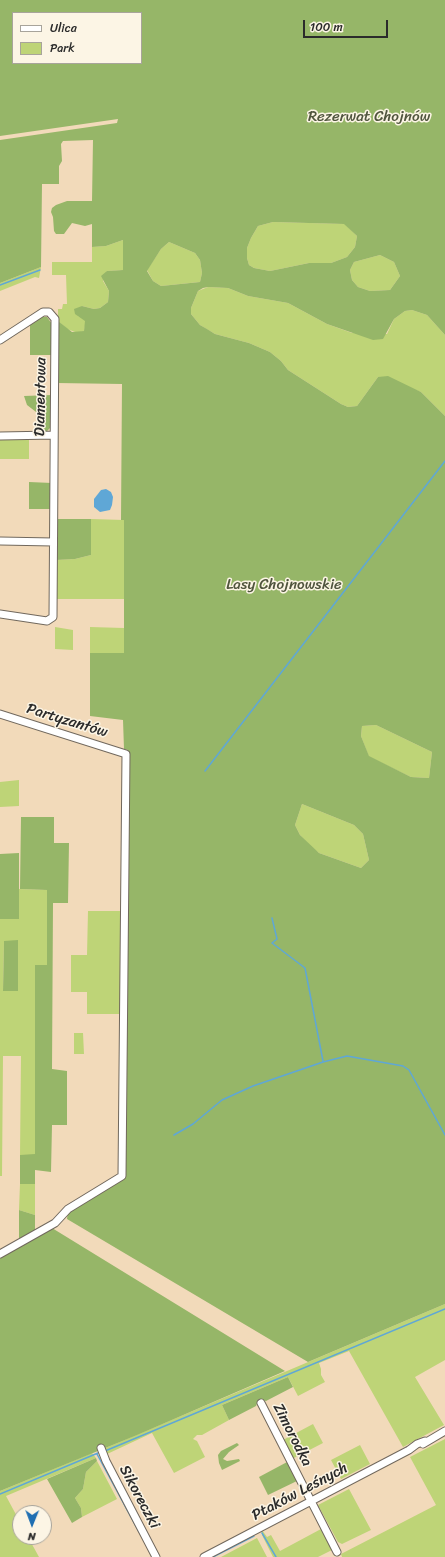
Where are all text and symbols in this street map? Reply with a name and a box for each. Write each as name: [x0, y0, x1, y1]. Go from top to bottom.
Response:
legend: [12, 12, 142, 64]
scale bar: [305, 12, 390, 38]
text: 100 m: [310, 16, 343, 38]
text: Ulica: [50, 17, 77, 39]
text: Park: [50, 37, 75, 59]
park label: Rezerwat Chojnów: [308, 108, 430, 126]
street label: Diamentowa: [31, 357, 51, 437]
park label: Lasy Chojnowskie: [226, 576, 342, 594]
street label: Partyzantów: [24, 700, 110, 742]
street label: Zimorodka: [268, 1400, 316, 1470]
street label: Ptaków Leśnych: [249, 1459, 351, 1525]
street label: Sikoreczki: [115, 1462, 163, 1532]
north arrow: [12, 1505, 52, 1545]
text: N: [28, 1527, 36, 1546]

